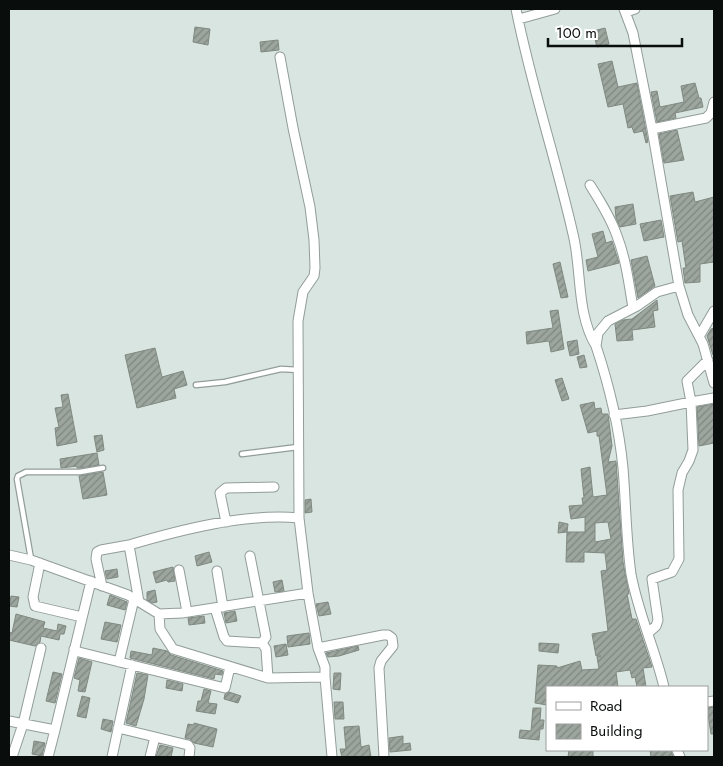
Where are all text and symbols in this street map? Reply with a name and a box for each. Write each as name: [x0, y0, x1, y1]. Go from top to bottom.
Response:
scale bar: [548, 15, 682, 47]
text: 100 m: [556, 22, 597, 44]
legend: [546, 686, 708, 751]
text: Road: [590, 695, 622, 717]
text: Building: [590, 720, 642, 742]

